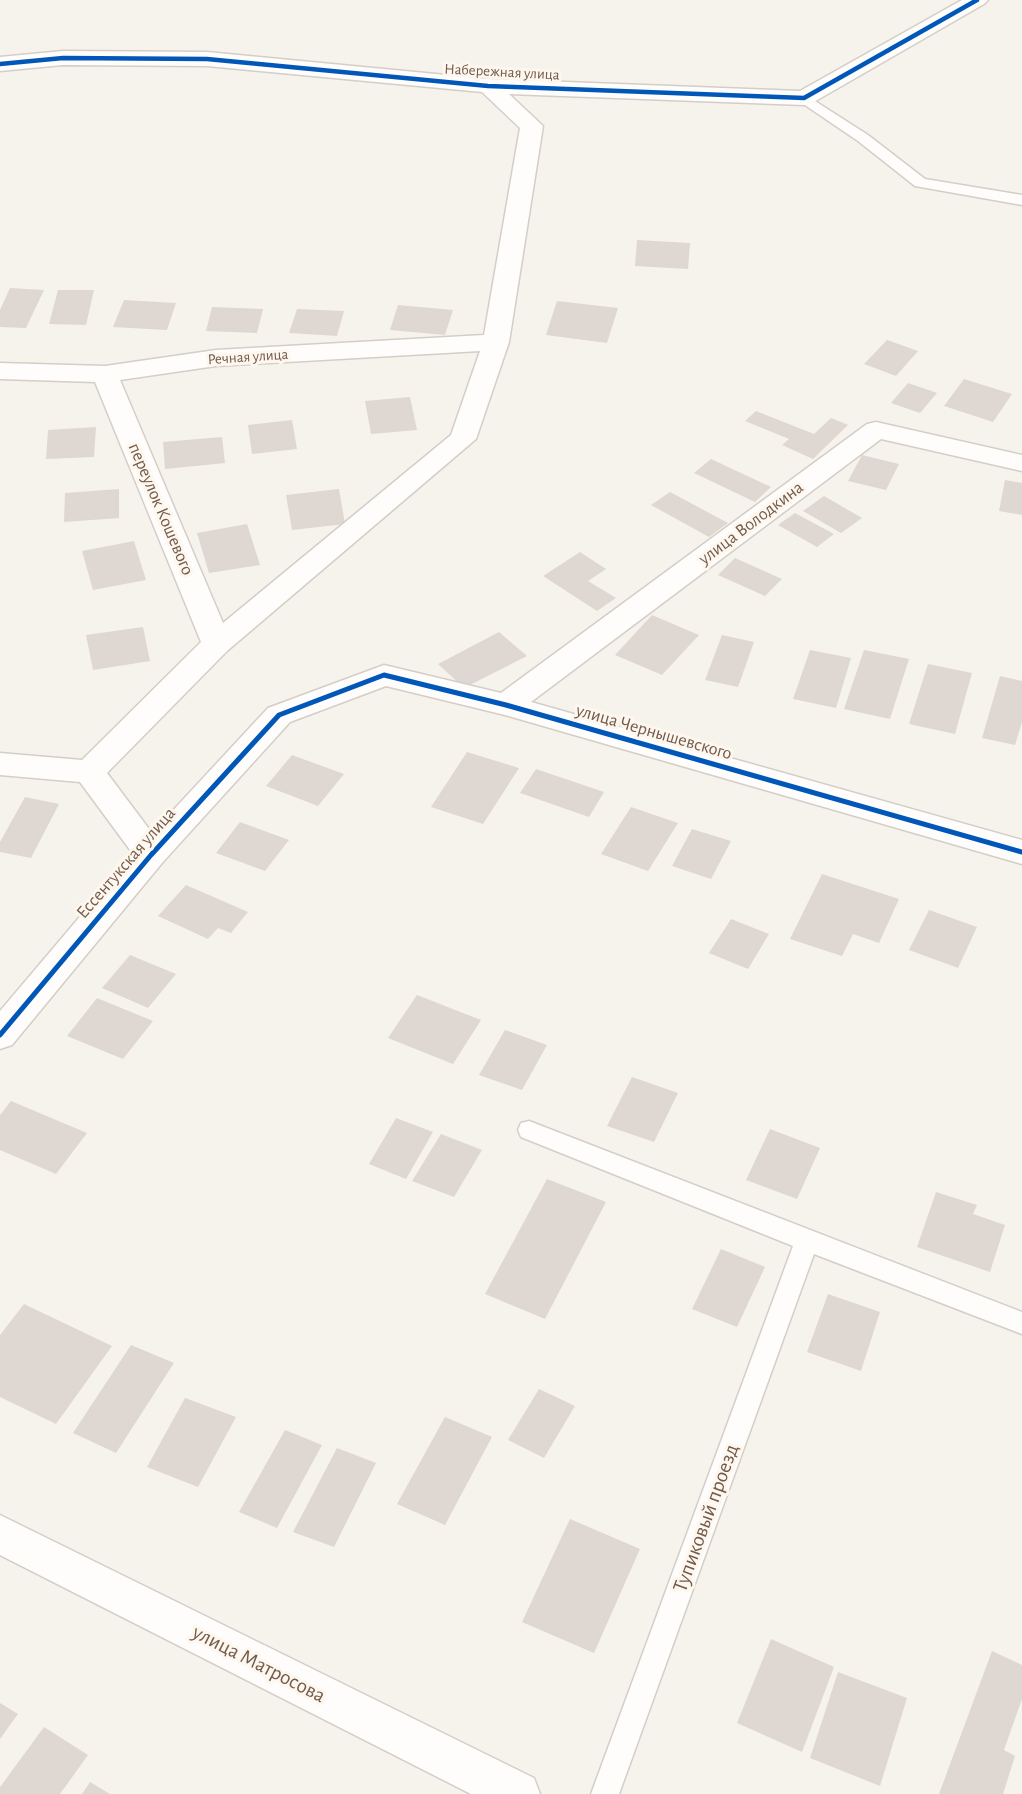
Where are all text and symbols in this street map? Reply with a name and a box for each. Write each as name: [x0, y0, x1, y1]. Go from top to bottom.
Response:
street label: Набережная улица: [444, 60, 560, 84]
street label: Речная улица: [207, 345, 289, 369]
street label: переулок Кошевого: [123, 440, 199, 578]
street label: улица Володкина: [694, 477, 808, 569]
street label: улица Чернышевского: [574, 699, 734, 765]
street label: Ессентукская улица: [72, 803, 180, 923]
street label: Тупиковый проезд: [668, 1441, 744, 1595]
street label: улица Матросова: [188, 1620, 330, 1708]

